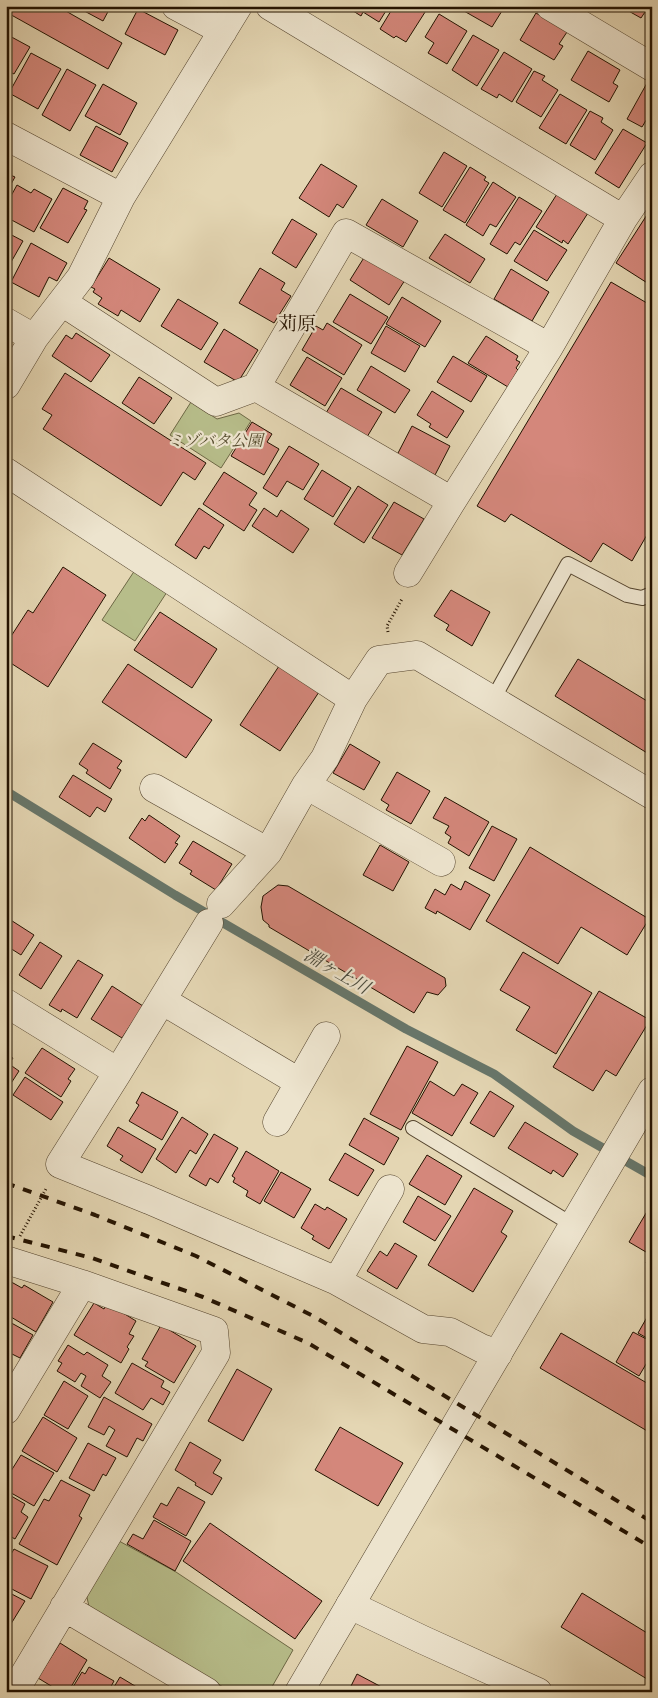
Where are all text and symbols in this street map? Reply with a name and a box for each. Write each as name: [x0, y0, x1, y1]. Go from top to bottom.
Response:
district label: 苅原: [278, 311, 316, 336]
park label: ミゾバタ公園: [167, 430, 266, 451]
water label: 淵ヶ上川: [300, 943, 376, 1000]

